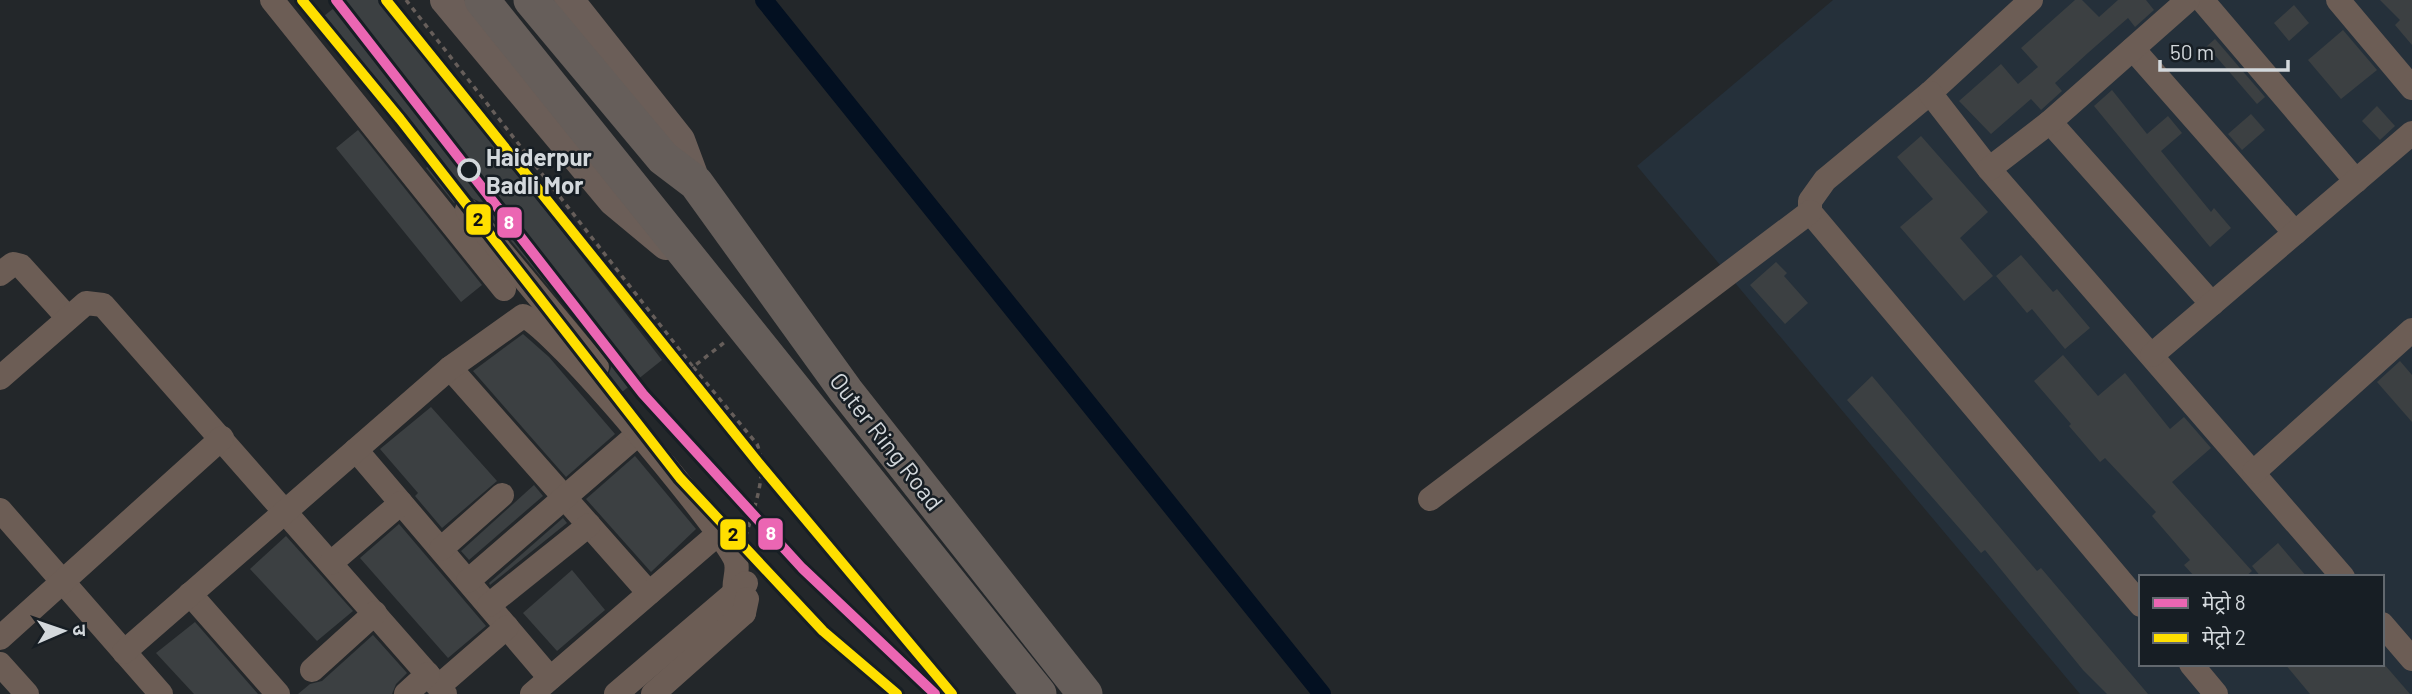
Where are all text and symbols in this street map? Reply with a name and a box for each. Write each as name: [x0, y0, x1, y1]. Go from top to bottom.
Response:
scale bar: [2160, 28, 2288, 72]
text: 50 m: [2170, 39, 2214, 64]
place label: Haiderpur Badli Mor: [486, 142, 592, 199]
marker: Haiderpur Badli Mor: [458, 159, 480, 181]
line badge: 2: [465, 203, 492, 236]
line badge: 8: [496, 206, 523, 239]
text: 2: [473, 207, 483, 230]
text: 8: [504, 210, 514, 233]
street label: Outer Ring Road: [824, 366, 950, 516]
line badge: 8: [757, 517, 784, 551]
line badge: 2: [719, 518, 747, 551]
text: 8: [766, 521, 776, 544]
text: 2: [728, 522, 738, 545]
legend: [2139, 575, 2384, 666]
text: मेट्रो 8: [2202, 589, 2246, 615]
north arrow: [28, 596, 98, 666]
text: उ: [69, 624, 92, 637]
text: मेट्रो 2: [2202, 624, 2246, 650]

